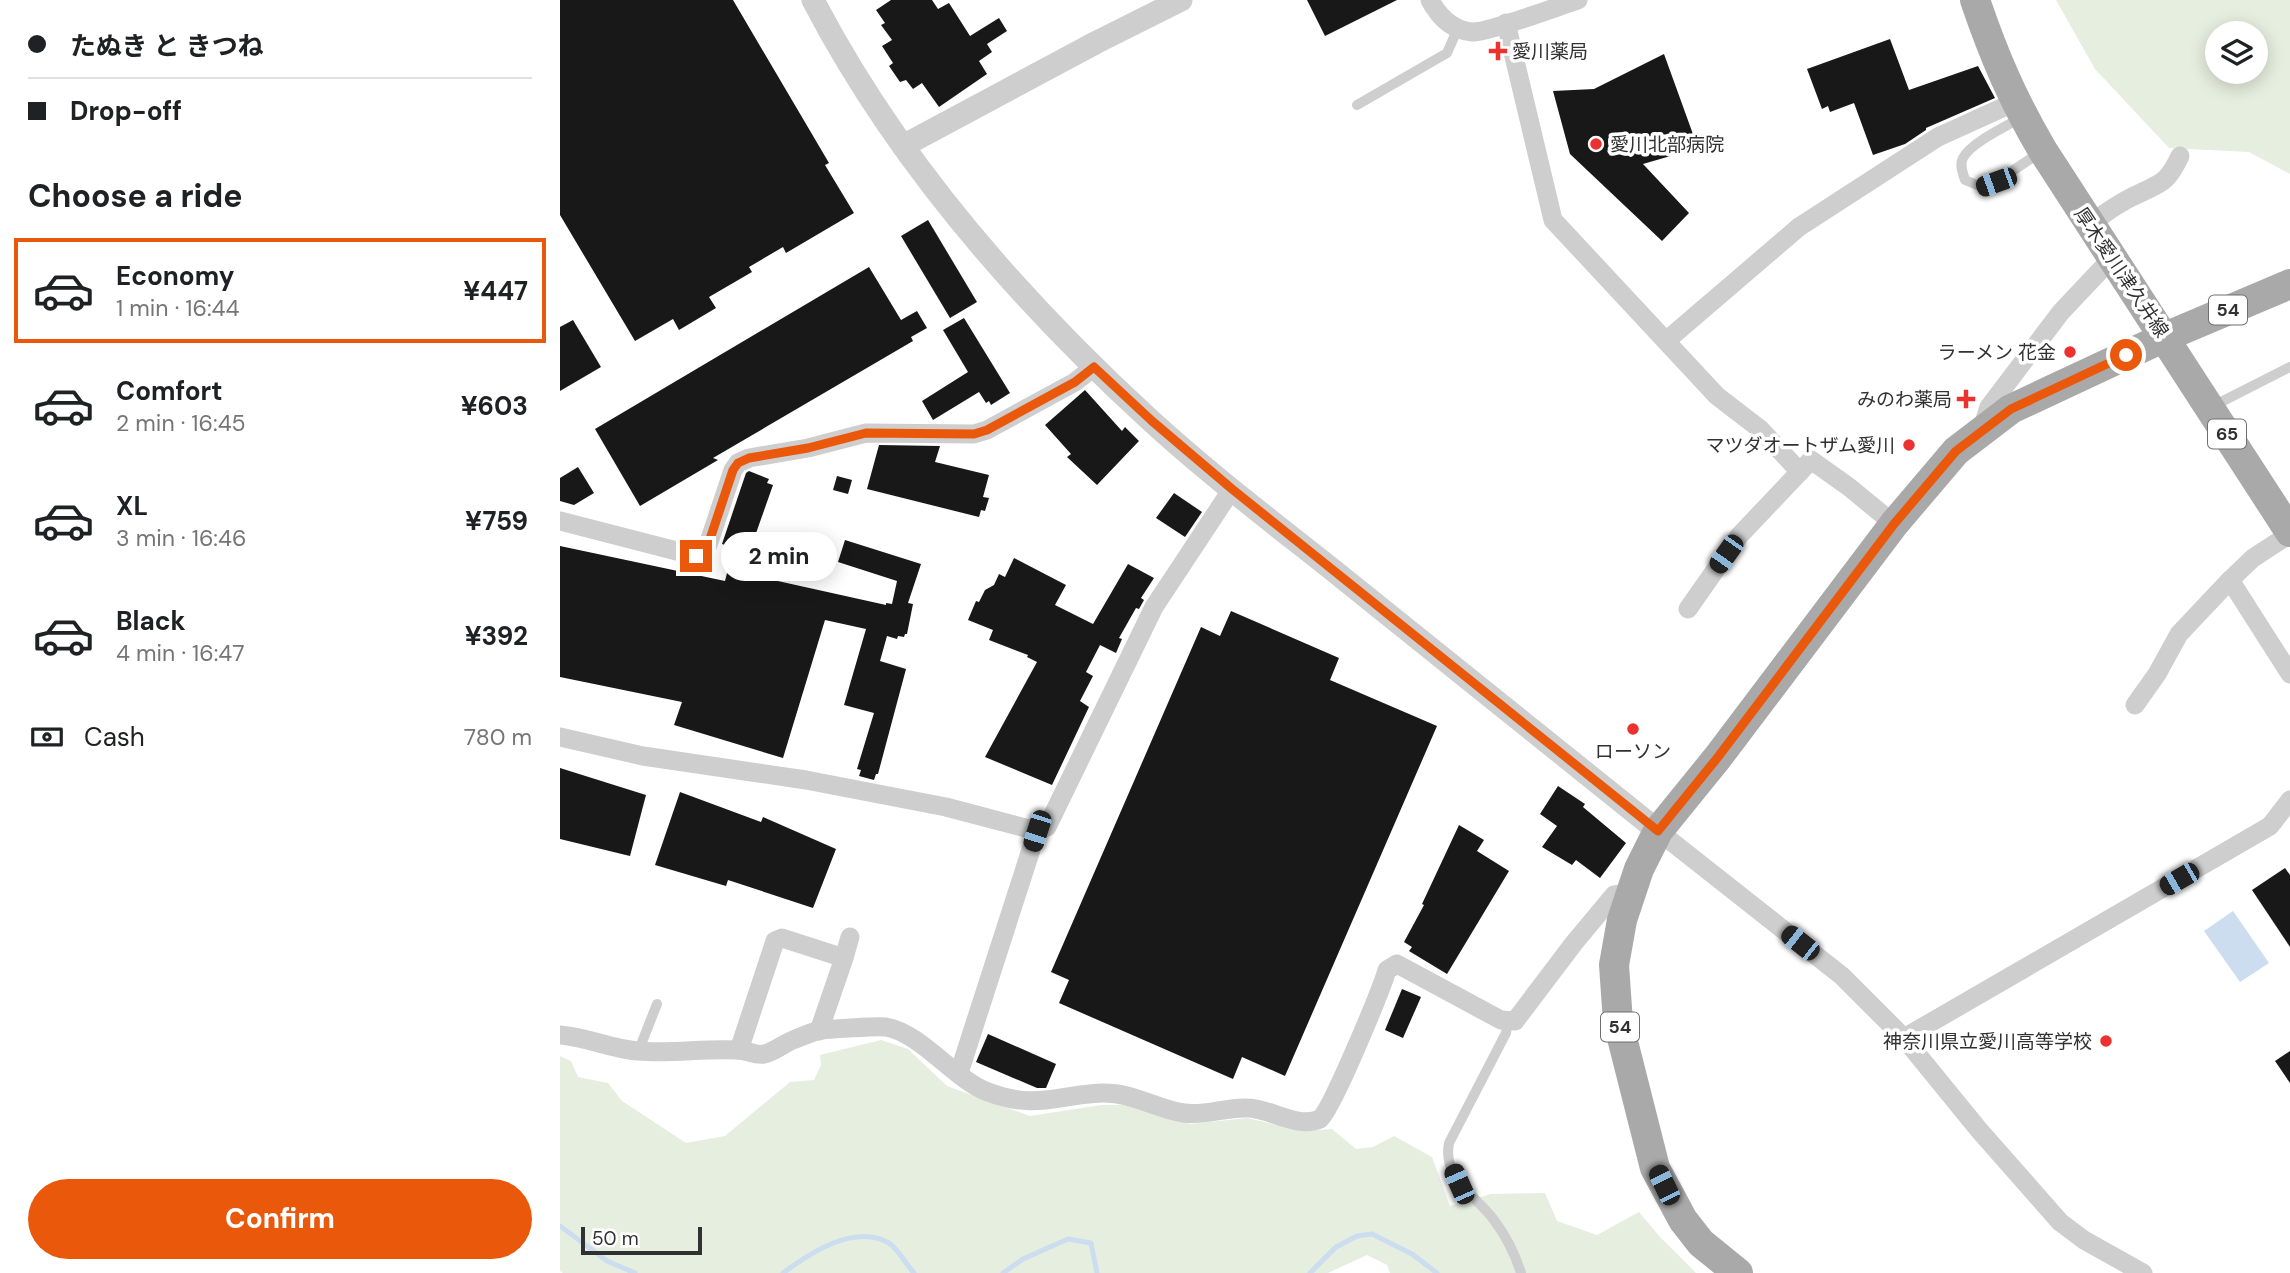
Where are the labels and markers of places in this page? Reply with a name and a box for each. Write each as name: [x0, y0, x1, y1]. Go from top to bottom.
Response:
place label: 愛川薬局: [1512, 39, 1588, 64]
marker: 愛川薬局: [1490, 43, 1506, 59]
place label: 愛川北部病院: [1610, 132, 1724, 157]
marker: 愛川北部病院: [1588, 136, 1604, 152]
place label: ラーメン 花金: [1938, 340, 2056, 365]
marker: ラーメン 花金: [2062, 344, 2078, 360]
place label: みのわ薬局: [1857, 387, 1952, 412]
marker: みのわ薬局: [1958, 391, 1974, 407]
place label: マツダオートザム愛川: [1705, 433, 1895, 458]
marker: マツダオートザム愛川: [1901, 437, 1917, 453]
marker: ローソン: [1625, 721, 1641, 737]
place label: ローソン: [1595, 739, 1671, 764]
place label: 神奈川県立愛川高等学校: [1883, 1029, 2092, 1054]
marker: 神奈川県立愛川高等学校: [2098, 1033, 2114, 1049]

